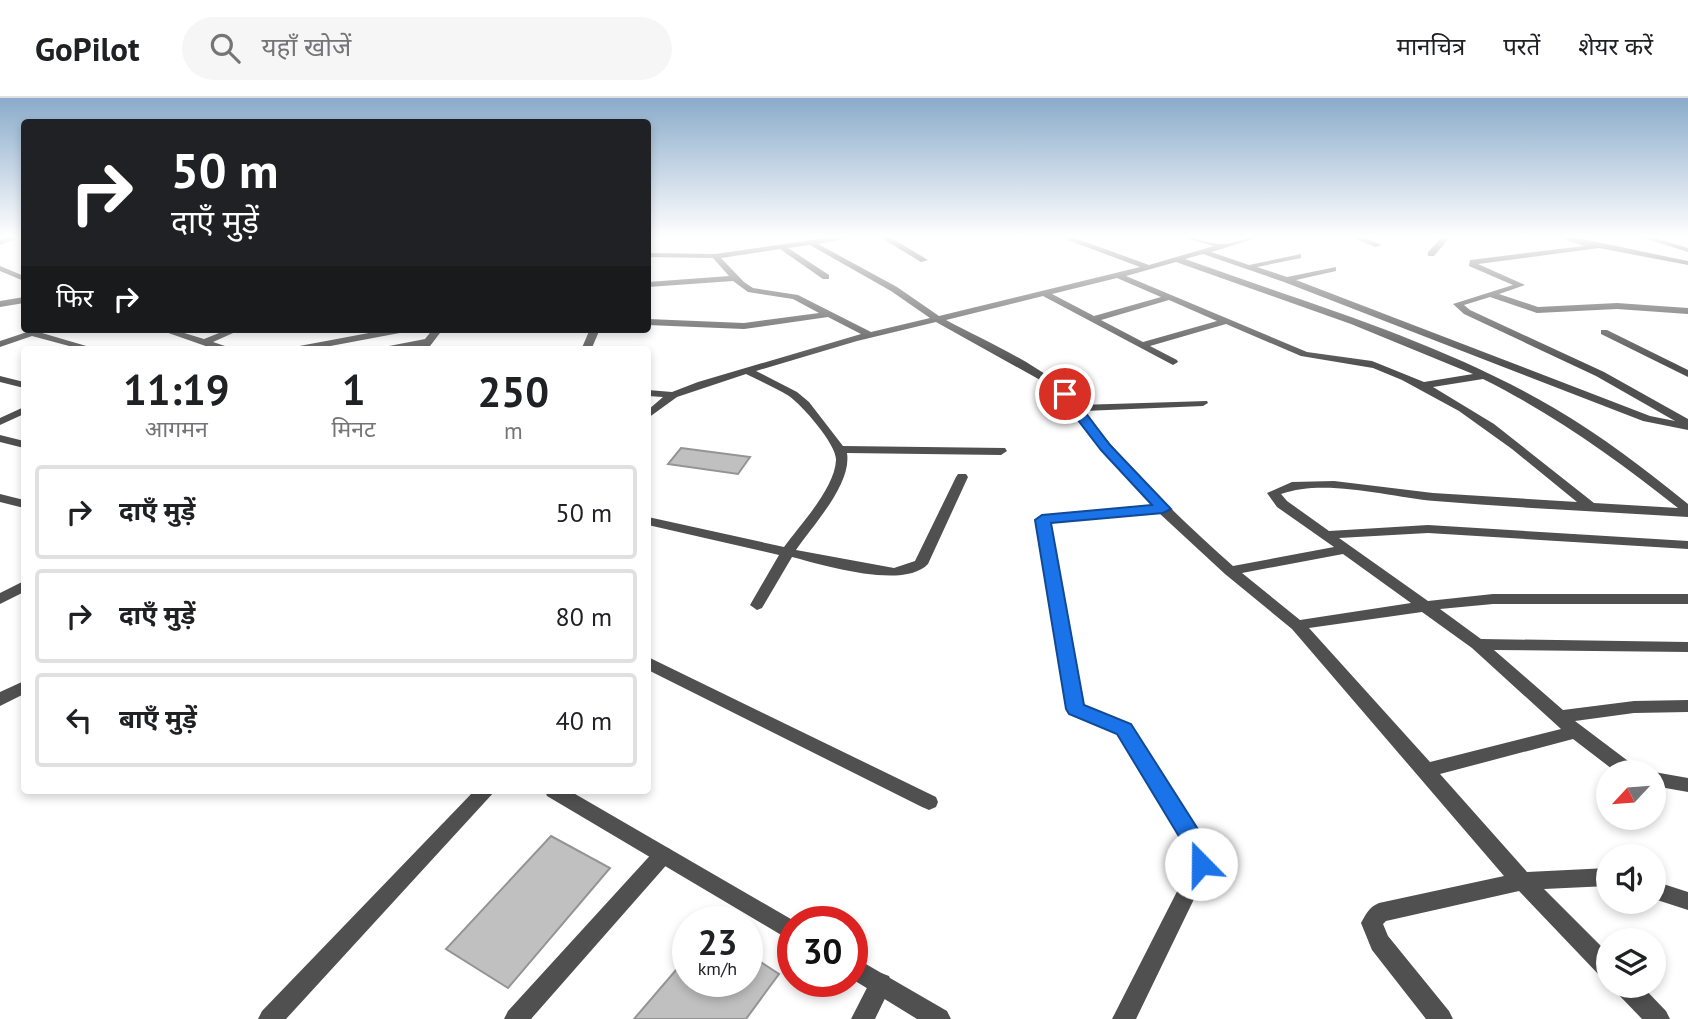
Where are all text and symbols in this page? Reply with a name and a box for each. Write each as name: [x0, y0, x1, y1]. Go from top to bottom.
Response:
search box: [182, 17, 672, 80]
text: GoPilot: [35, 27, 140, 70]
icon: search: [206, 29, 244, 67]
text: यहाँ खोजें: [262, 30, 351, 63]
text: मानचित्र: [1397, 31, 1465, 62]
text: परतें: [1503, 31, 1540, 62]
text: शेयर करें: [1578, 31, 1653, 62]
text: 50 m: [171, 138, 278, 202]
icon: right: [56, 147, 147, 238]
text: दाएँ मुड़ें: [171, 200, 259, 242]
icon: right: [107, 280, 145, 318]
text: फिर: [56, 281, 93, 314]
text: 11:19: [123, 362, 230, 417]
text: 1: [342, 362, 365, 417]
text: 250: [478, 364, 549, 419]
pin: [1035, 364, 1095, 424]
icon: arrive: [1046, 375, 1084, 413]
text: आगमन: [145, 414, 208, 443]
text: मिनट: [332, 414, 376, 443]
text: m: [504, 416, 523, 445]
icon: right: [60, 493, 98, 531]
text: दाएँ मुड़ें: [119, 494, 195, 527]
text: 50 m: [556, 496, 612, 529]
icon: right: [60, 597, 98, 635]
text: दाएँ मुड़ें: [119, 598, 195, 631]
text: 80 m: [556, 600, 612, 633]
icon: left: [60, 701, 98, 739]
text: बाएँ मुड़ें: [119, 702, 197, 735]
text: 40 m: [556, 704, 612, 737]
north arrow: [1596, 760, 1666, 830]
map controls: [1596, 760, 1666, 998]
position arrow: [1164, 827, 1238, 901]
button: sound: [1596, 844, 1666, 914]
speed limit sign: 30: [777, 906, 868, 997]
text: 23: [698, 919, 737, 965]
button: layers: [1596, 928, 1666, 998]
text: km/h: [698, 957, 737, 980]

